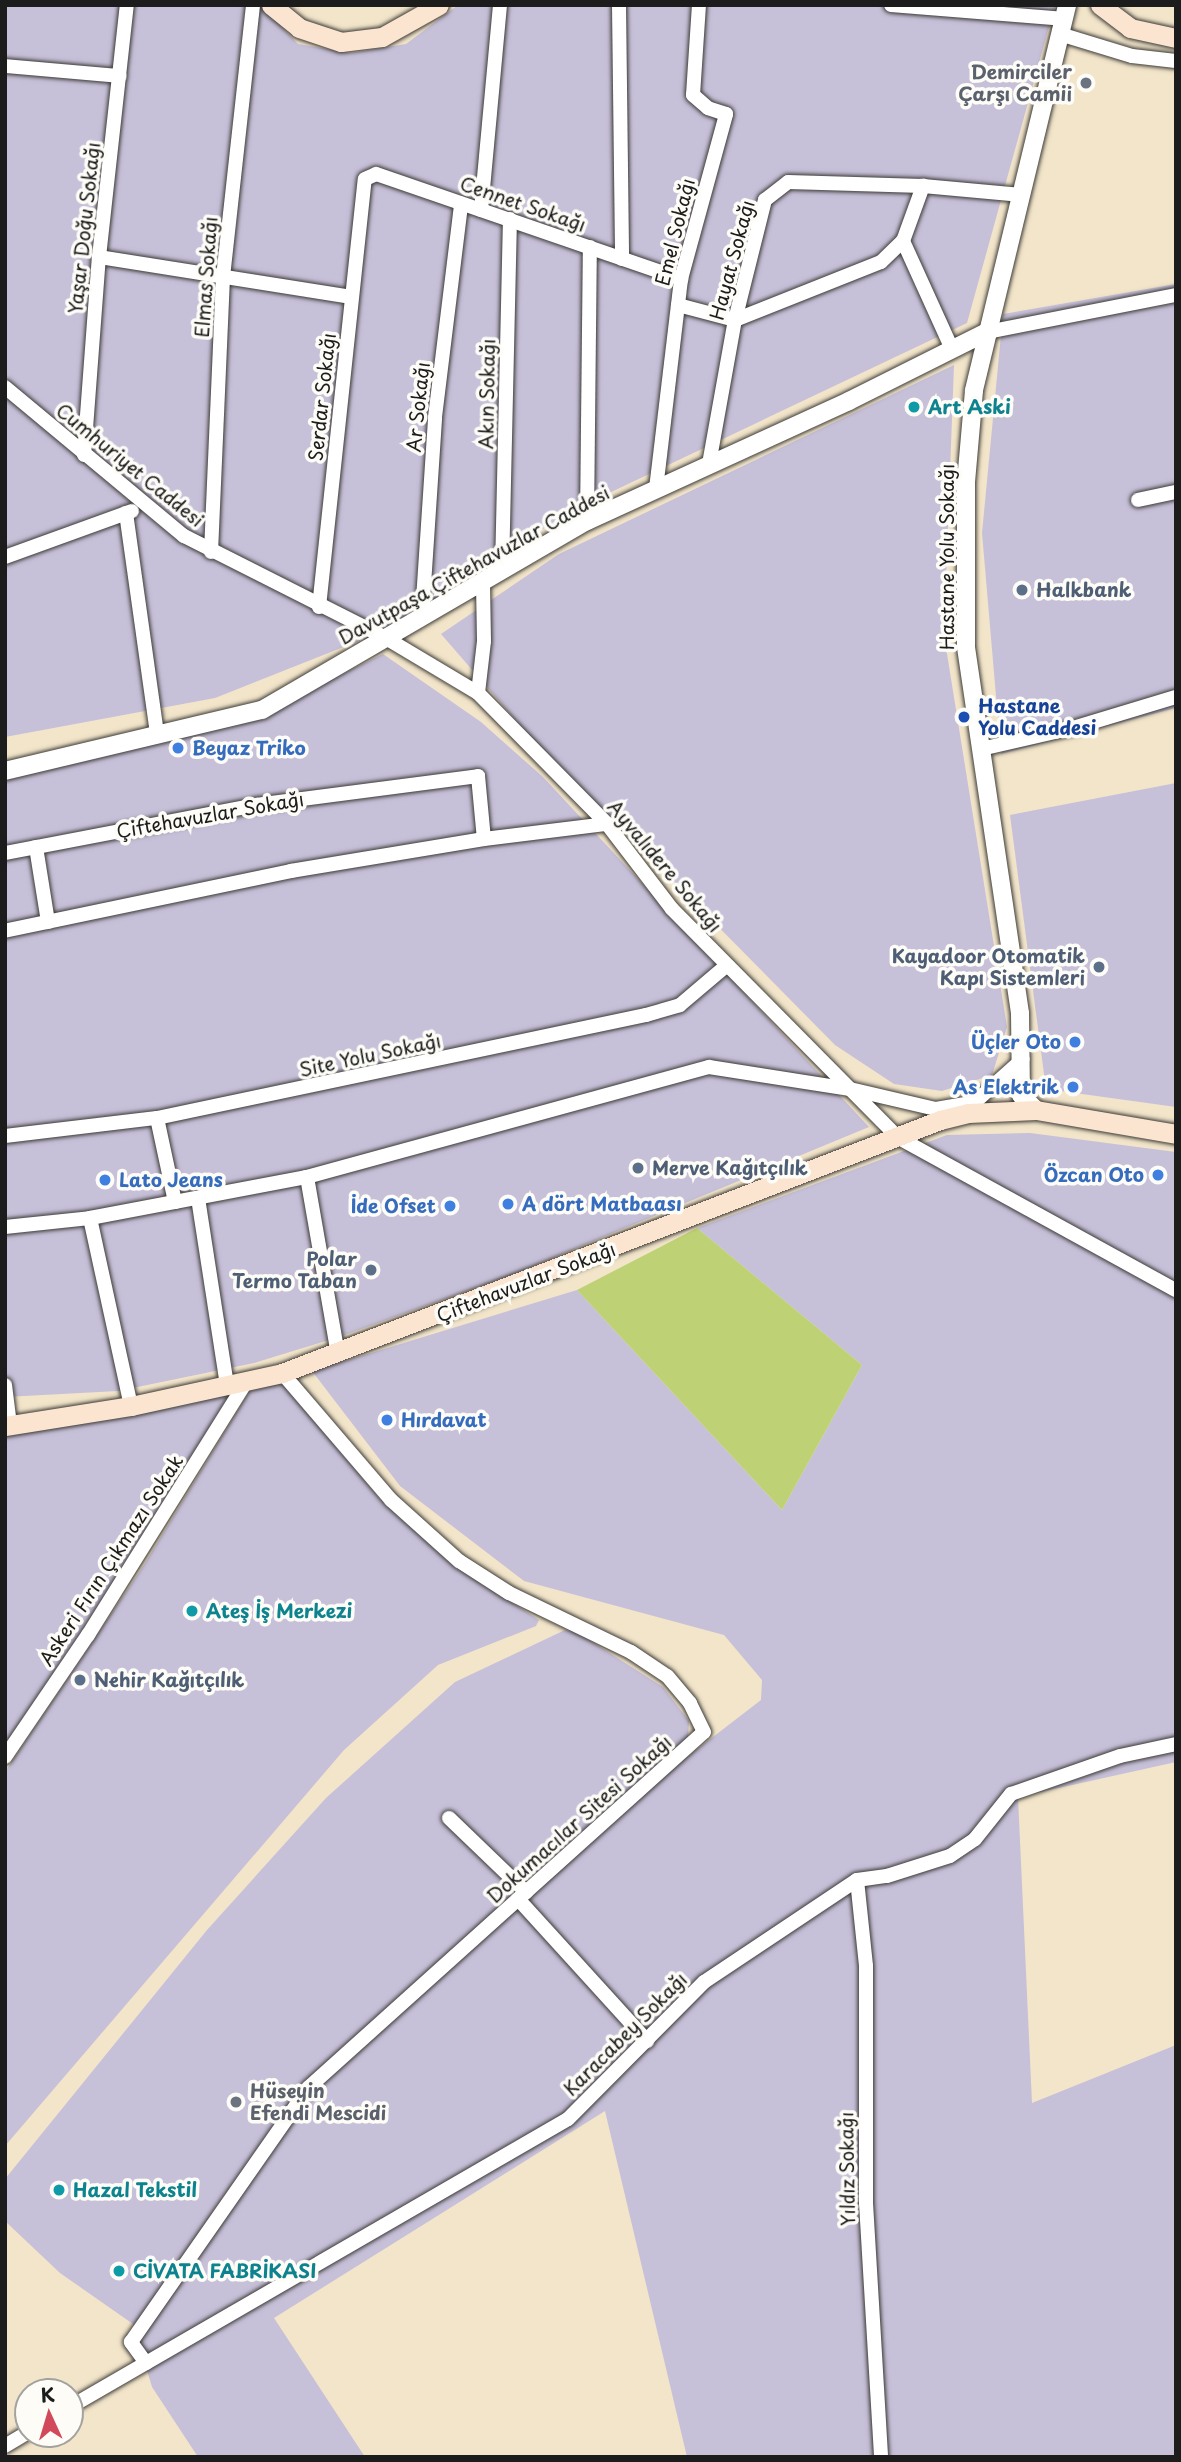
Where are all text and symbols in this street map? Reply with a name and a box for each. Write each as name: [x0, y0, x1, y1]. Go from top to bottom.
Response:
place label: Demirciler Çarşı Camii: [958, 61, 1072, 105]
marker: Demirciler Çarşı Camii: [1078, 75, 1094, 91]
street label: Yaşar Doğu Sokağı: [64, 141, 104, 315]
street label: Cennet Sokağı: [456, 172, 590, 236]
street label: Emel Sokağı: [650, 175, 700, 289]
street label: Hayat Sokağı: [705, 197, 759, 323]
street label: Elmas Sokağı: [190, 215, 222, 339]
street label: Serdar Sokağı: [304, 332, 340, 462]
street label: Akın Sokağı: [475, 338, 499, 450]
street label: Ar Sokağı: [402, 361, 434, 453]
place label: Art Aski: [928, 396, 1012, 418]
street label: Cumhuriyet Caddesi: [51, 398, 209, 532]
marker: Art Aski: [906, 399, 922, 415]
street label: Hastane Yolu Sokağı: [936, 464, 958, 650]
street label: Davutpaşa Çiftehavuzlar Caddesi: [335, 481, 613, 649]
place label: Halkbank: [1036, 579, 1131, 601]
marker: Halkbank: [1014, 582, 1030, 598]
place label: Hastane Yolu Caddesi: [978, 695, 1099, 739]
marker: Hastane Yolu Caddesi: [956, 709, 972, 725]
place label: Beyaz Triko: [192, 737, 306, 759]
marker: Beyaz Triko: [170, 740, 186, 756]
street label: Çiftehavuzlar Sokağı: [114, 787, 306, 843]
street label: Ayvalıdere Sokağı: [603, 795, 727, 937]
place label: Kayadoor Otomatik Kapı Sistemleri: [891, 945, 1085, 989]
marker: Kayadoor Otomatik Kapı Sistemleri: [1091, 959, 1107, 975]
street label: Site Yolu Sokağı: [297, 1029, 443, 1081]
place label: Üçler Oto: [969, 1031, 1061, 1053]
marker: Üçler Oto: [1067, 1034, 1083, 1050]
place label: As Elektrik: [953, 1076, 1059, 1098]
marker: As Elektrik: [1065, 1079, 1081, 1095]
place label: Merve Kağıtçılık: [652, 1157, 809, 1179]
marker: Merve Kağıtçılık: [630, 1160, 646, 1176]
place label: Özcan Oto: [1044, 1164, 1144, 1186]
marker: Özcan Oto: [1150, 1167, 1166, 1183]
place label: Lato Jeans: [119, 1169, 223, 1191]
marker: Lato Jeans: [97, 1172, 113, 1188]
place label: A dört Matbaası: [522, 1193, 682, 1215]
place label: İde Ofset: [350, 1195, 436, 1217]
marker: A dört Matbaası: [500, 1196, 516, 1212]
marker: İde Ofset: [442, 1198, 458, 1214]
street label: Çiftehavuzlar Sokağı: [433, 1237, 619, 1327]
place label: Polar Termo Taban: [232, 1248, 357, 1292]
marker: Polar Termo Taban: [363, 1262, 379, 1278]
place label: Hırdavat: [401, 1409, 487, 1431]
marker: Hırdavat: [379, 1412, 395, 1428]
street label: Askeri Fırın Çıkmazı Sokak: [34, 1450, 188, 1670]
place label: Ateş İş Merkezi: [206, 1600, 353, 1622]
marker: Ateş İş Merkezi: [184, 1603, 200, 1619]
place label: Nehir Kağıtçılık: [94, 1669, 246, 1691]
marker: Nehir Kağıtçılık: [72, 1672, 88, 1688]
street label: Dokumacılar Sitesi Sokağı: [482, 1730, 676, 1908]
street label: Karacabey Sokağı: [558, 1967, 692, 2101]
place label: Hüseyin Efendi Mescidi: [250, 2080, 387, 2124]
marker: Hüseyin Efendi Mescidi: [228, 2094, 244, 2110]
street label: Yıldız Sokağı: [835, 2111, 859, 2227]
place label: Hazal Tekstil: [73, 2179, 197, 2201]
marker: Hazal Tekstil: [51, 2182, 67, 2198]
place label: CİVATA FABRİKASI: [133, 2260, 316, 2282]
marker: CİVATA FABRİKASI: [111, 2263, 127, 2279]
north arrow: [14, 2378, 84, 2448]
text: K: [40, 2380, 56, 2408]

